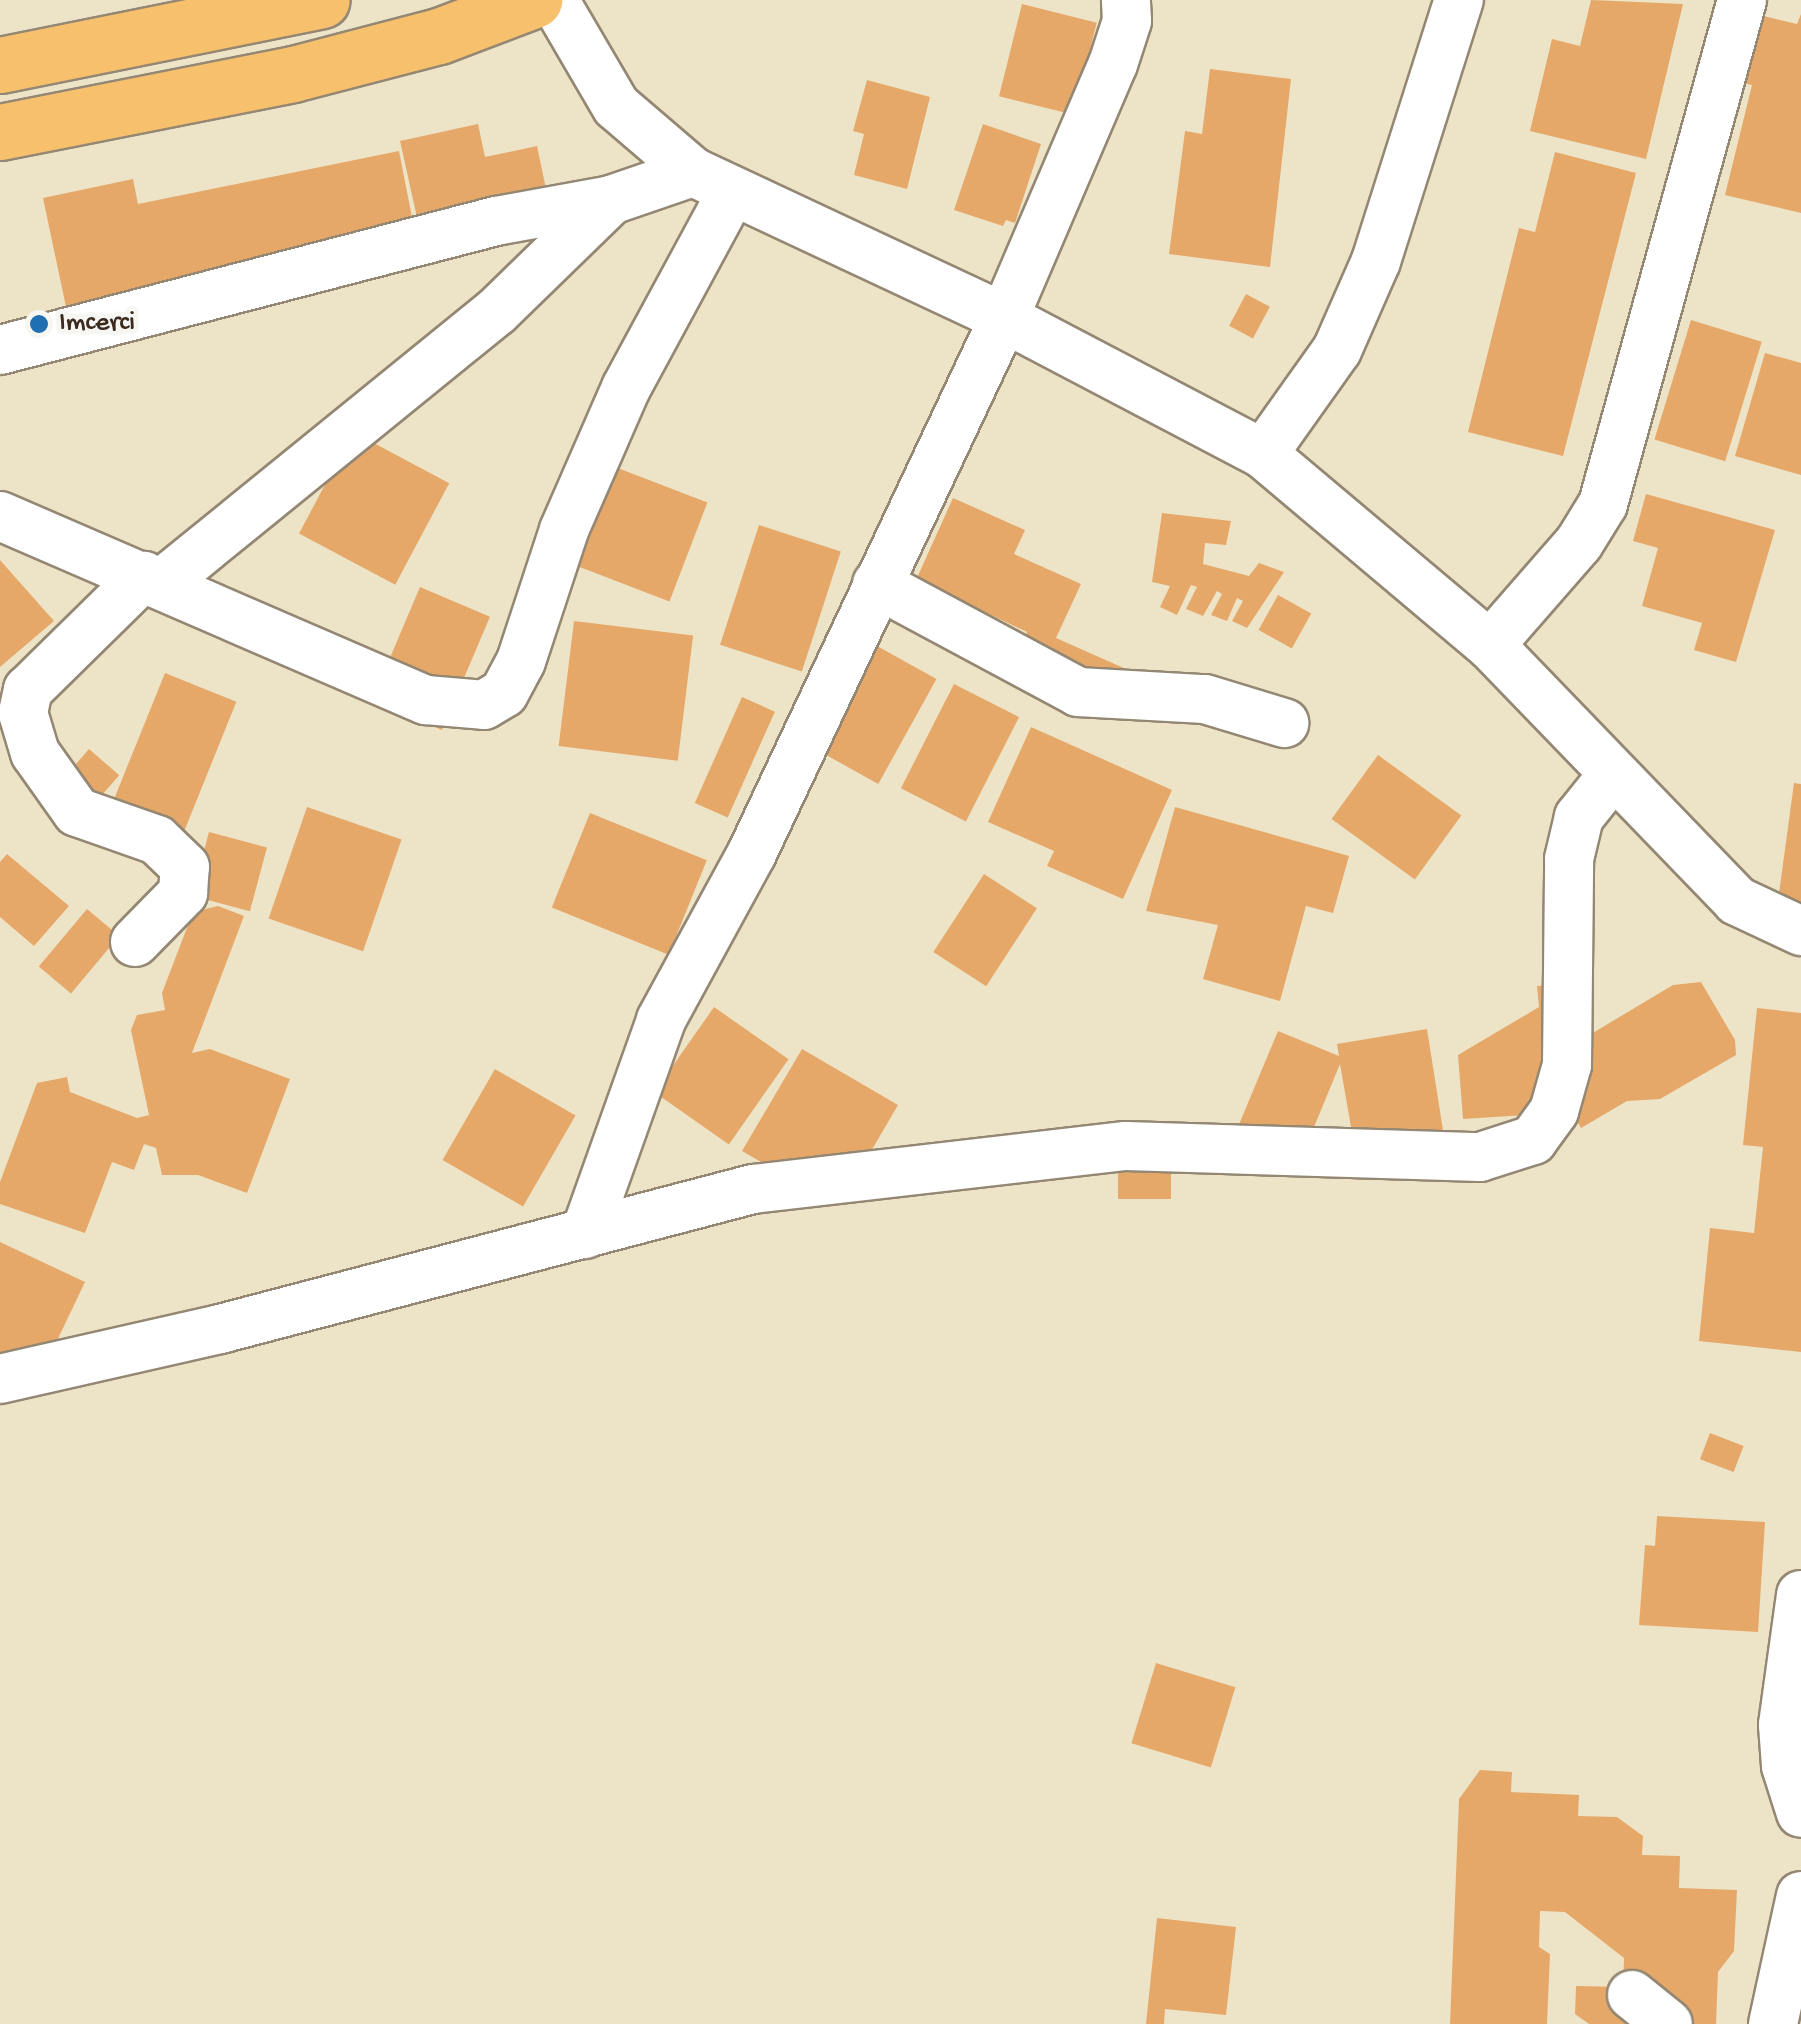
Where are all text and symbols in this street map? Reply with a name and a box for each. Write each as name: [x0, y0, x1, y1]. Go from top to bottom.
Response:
place label: Imcerci: [59, 307, 135, 341]
marker: Imcerci: [28, 313, 50, 335]

